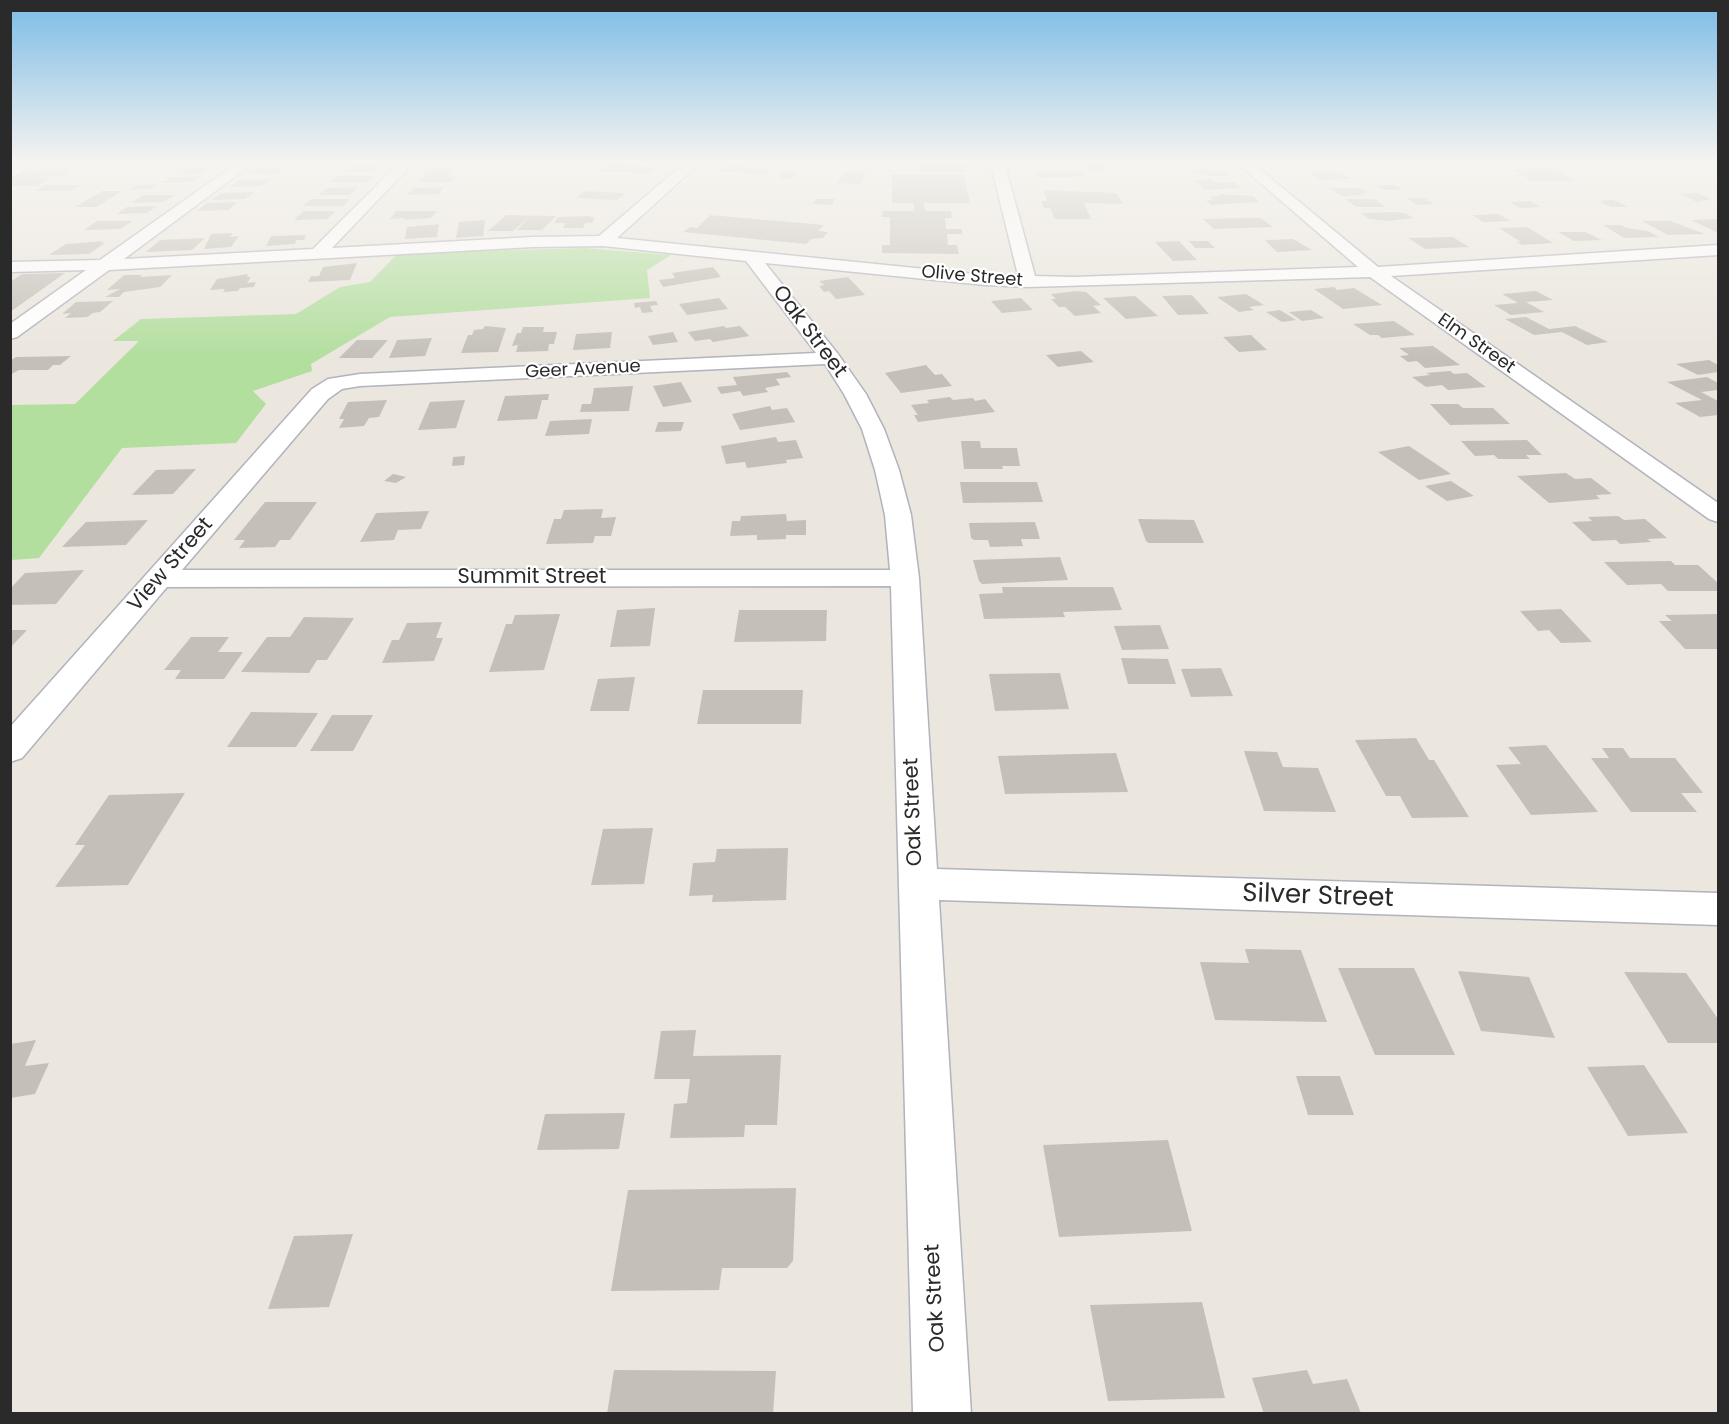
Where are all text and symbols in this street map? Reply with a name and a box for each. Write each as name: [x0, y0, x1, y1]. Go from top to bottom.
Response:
street label: Olive Street: [920, 262, 1024, 292]
street label: Oak Street: [766, 281, 852, 383]
street label: Elm Street: [1433, 309, 1519, 379]
street label: Geer Avenue: [525, 356, 641, 384]
street label: View Street: [123, 513, 219, 617]
street label: Summit Street: [458, 565, 606, 591]
street label: Oak Street: [900, 757, 928, 867]
street label: Silver Street: [1242, 879, 1394, 915]
street label: Oak Street: [921, 1243, 951, 1353]

